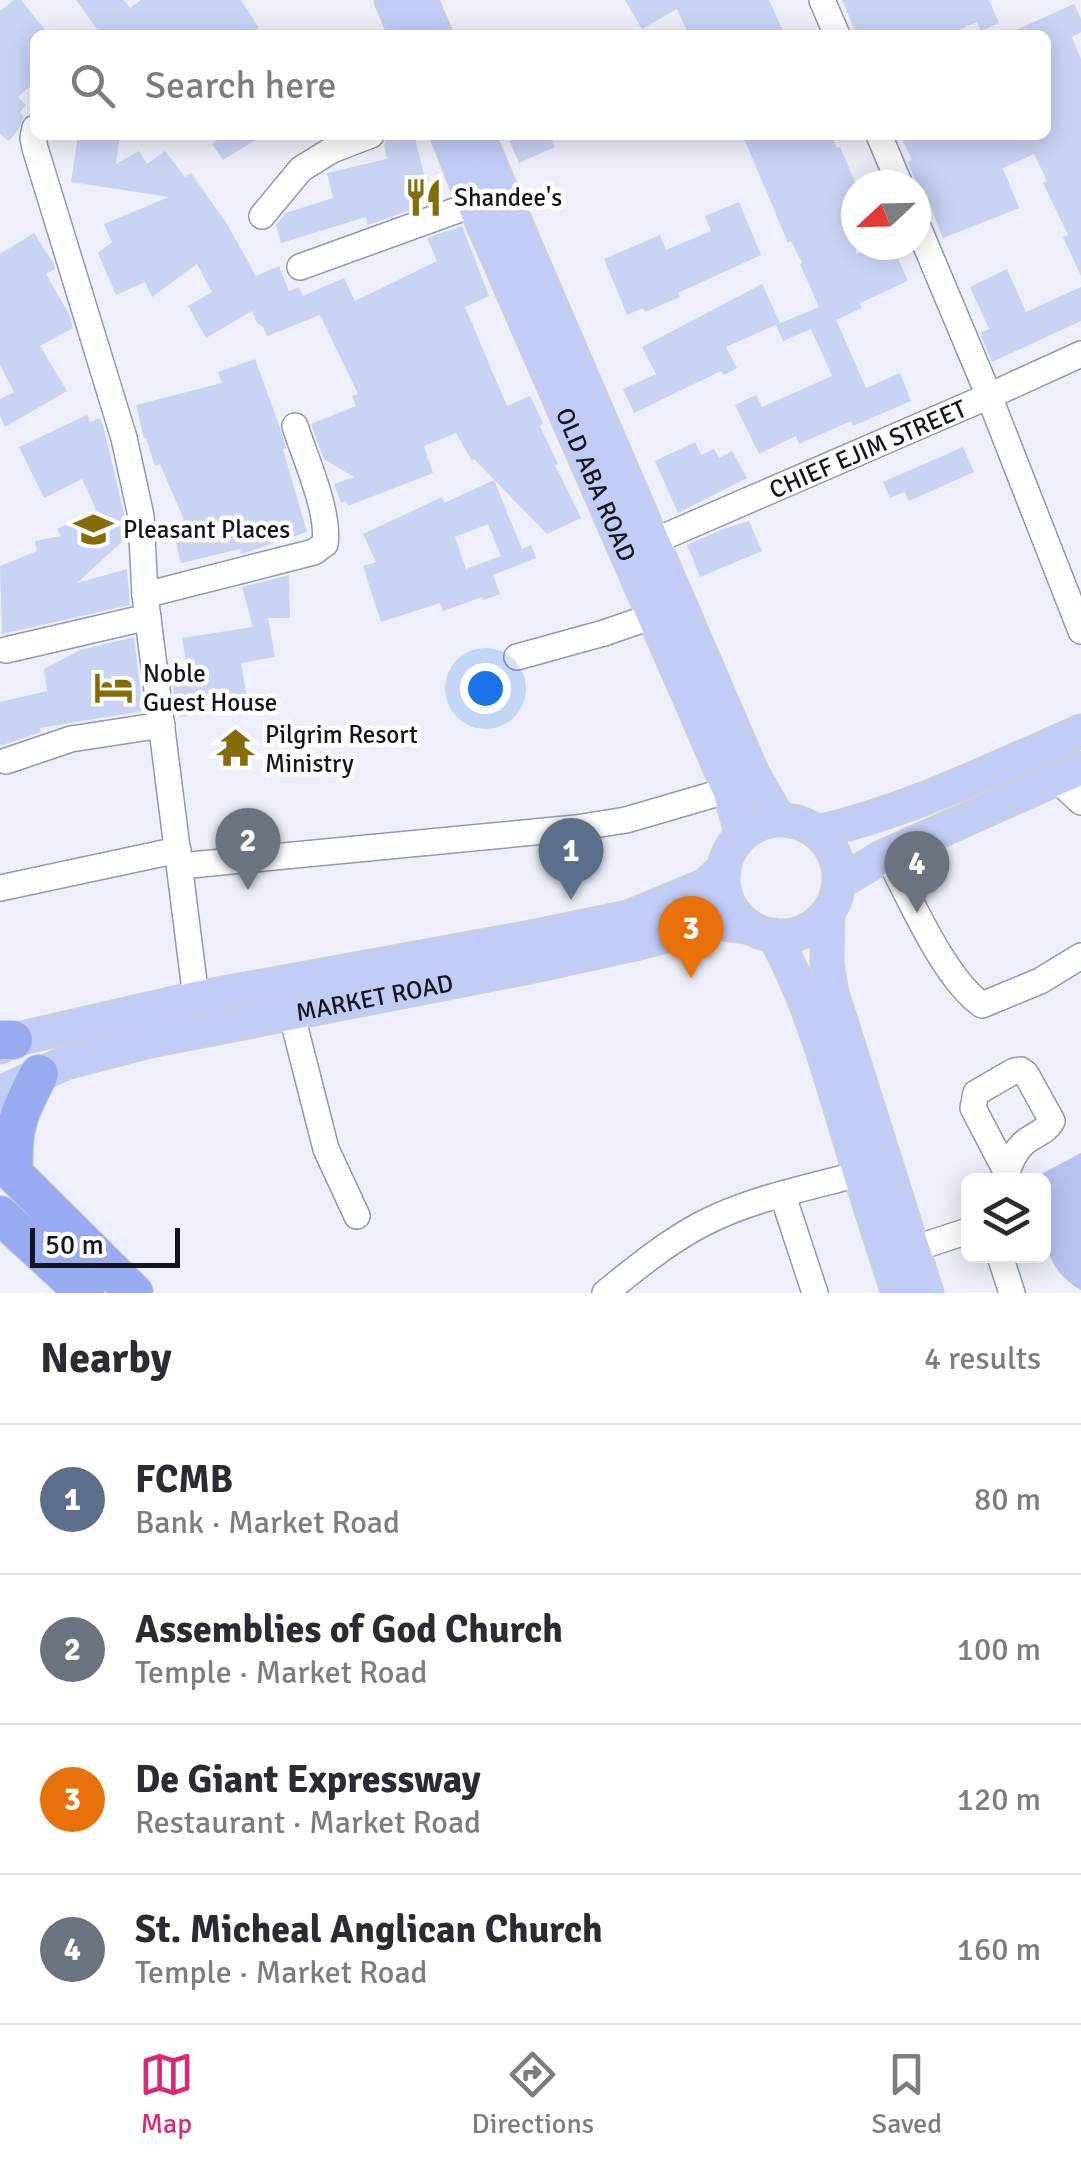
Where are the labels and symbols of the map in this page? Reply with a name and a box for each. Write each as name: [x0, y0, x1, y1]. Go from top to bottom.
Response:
north arrow: [841, 170, 931, 260]
restaurant icon: Shandee's: [403, 176, 445, 218]
place label: Shandee's: [454, 182, 562, 213]
street label: CHIEF EJIM STREET: [764, 392, 972, 505]
street label: OLD ABA ROAD: [549, 403, 643, 566]
school or university icon: Pleasant Places: [72, 508, 114, 550]
place label: Pleasant Places: [123, 514, 290, 545]
place label: Noble Guest House: [143, 658, 277, 718]
your location: [460, 663, 511, 714]
hotel icon: Noble Guest House: [92, 666, 134, 708]
place label: Pilgrim Resort Ministry: [265, 719, 418, 779]
temple icon: Pilgrim Resort Ministry: [214, 727, 256, 769]
pin: 2: [216, 808, 280, 890]
pin: 1: [538, 818, 604, 900]
pin: 4: [884, 830, 950, 913]
pin: 3: [658, 896, 724, 978]
street label: MARKET ROAD: [293, 967, 456, 1028]
scale bar: [30, 1223, 180, 1268]

